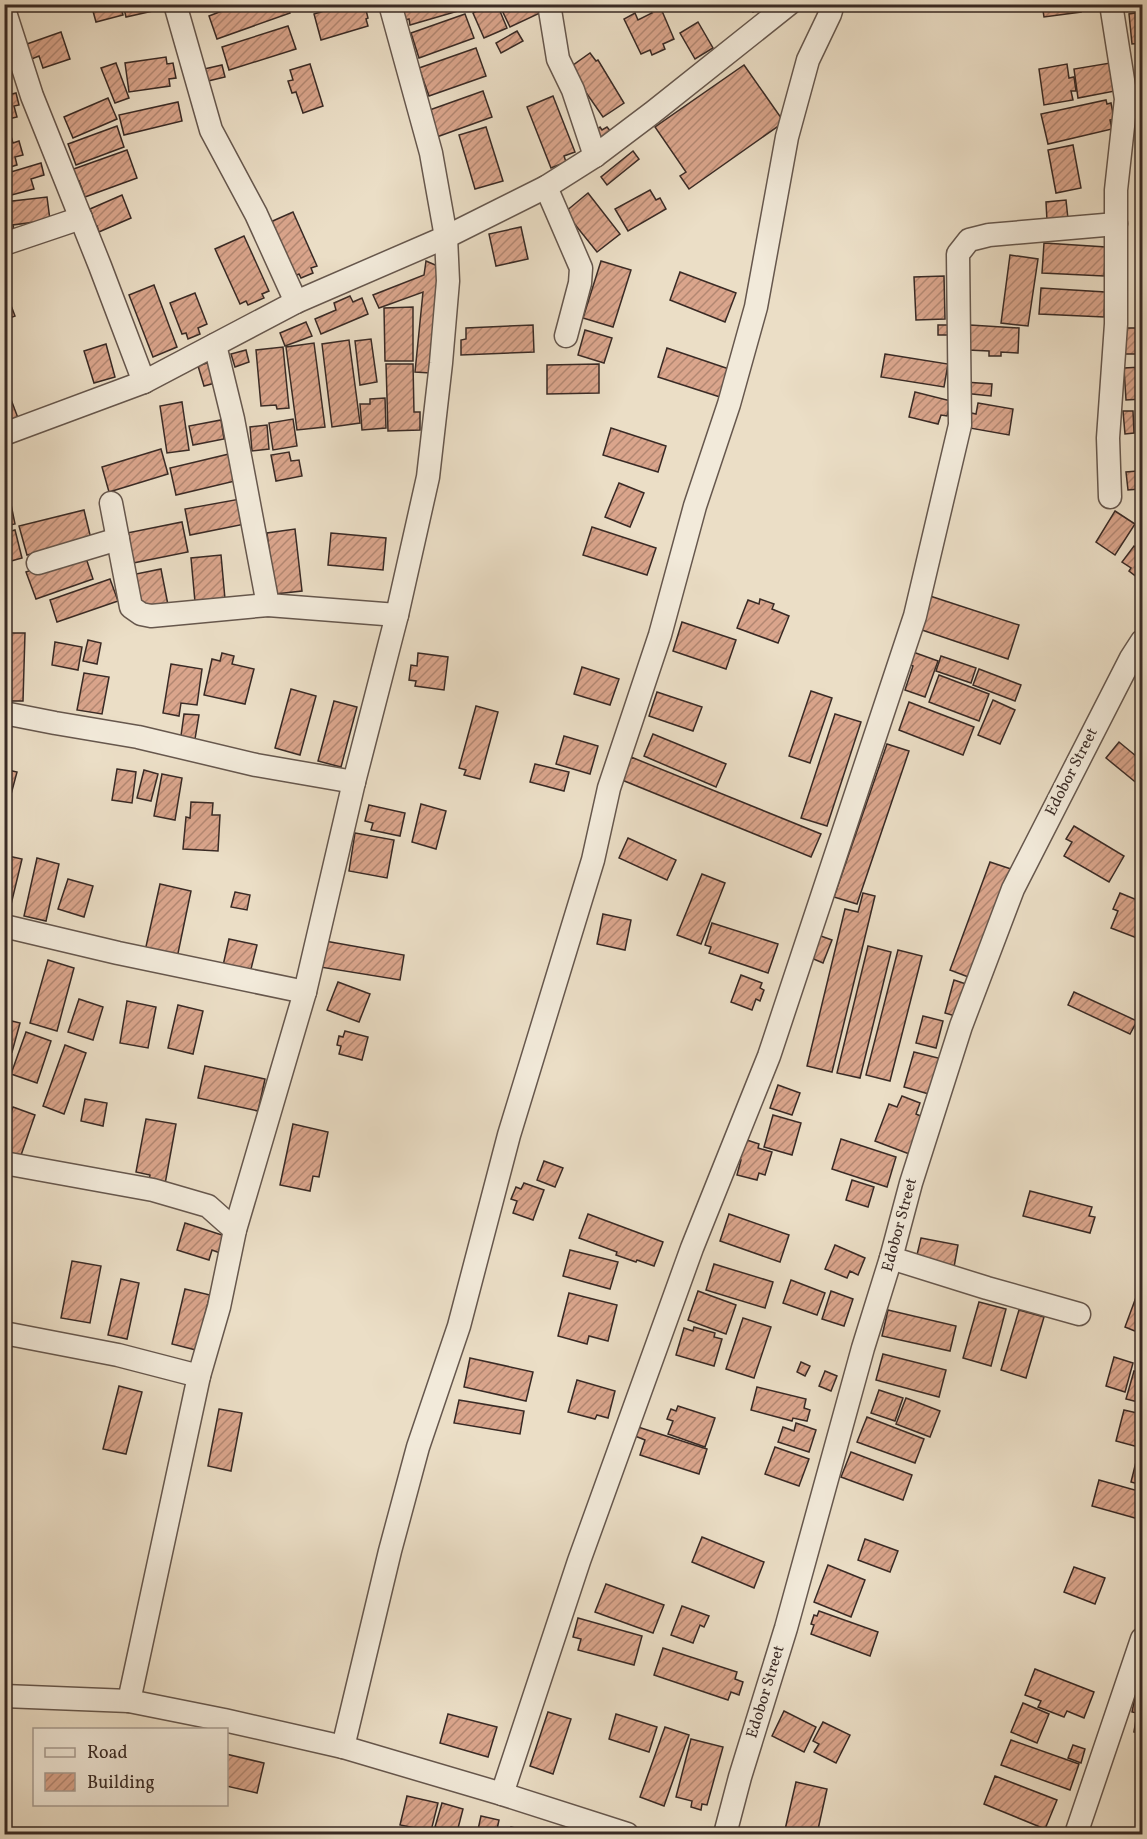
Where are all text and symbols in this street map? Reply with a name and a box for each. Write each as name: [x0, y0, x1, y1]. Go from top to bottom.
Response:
street label: Edobor Street: [1040, 724, 1104, 820]
street label: Edobor Street: [877, 1175, 923, 1274]
street label: Edobor Street: [741, 1642, 791, 1741]
legend: [33, 1728, 228, 1806]
text: Road: [87, 1741, 128, 1766]
text: Building: [87, 1771, 155, 1796]

